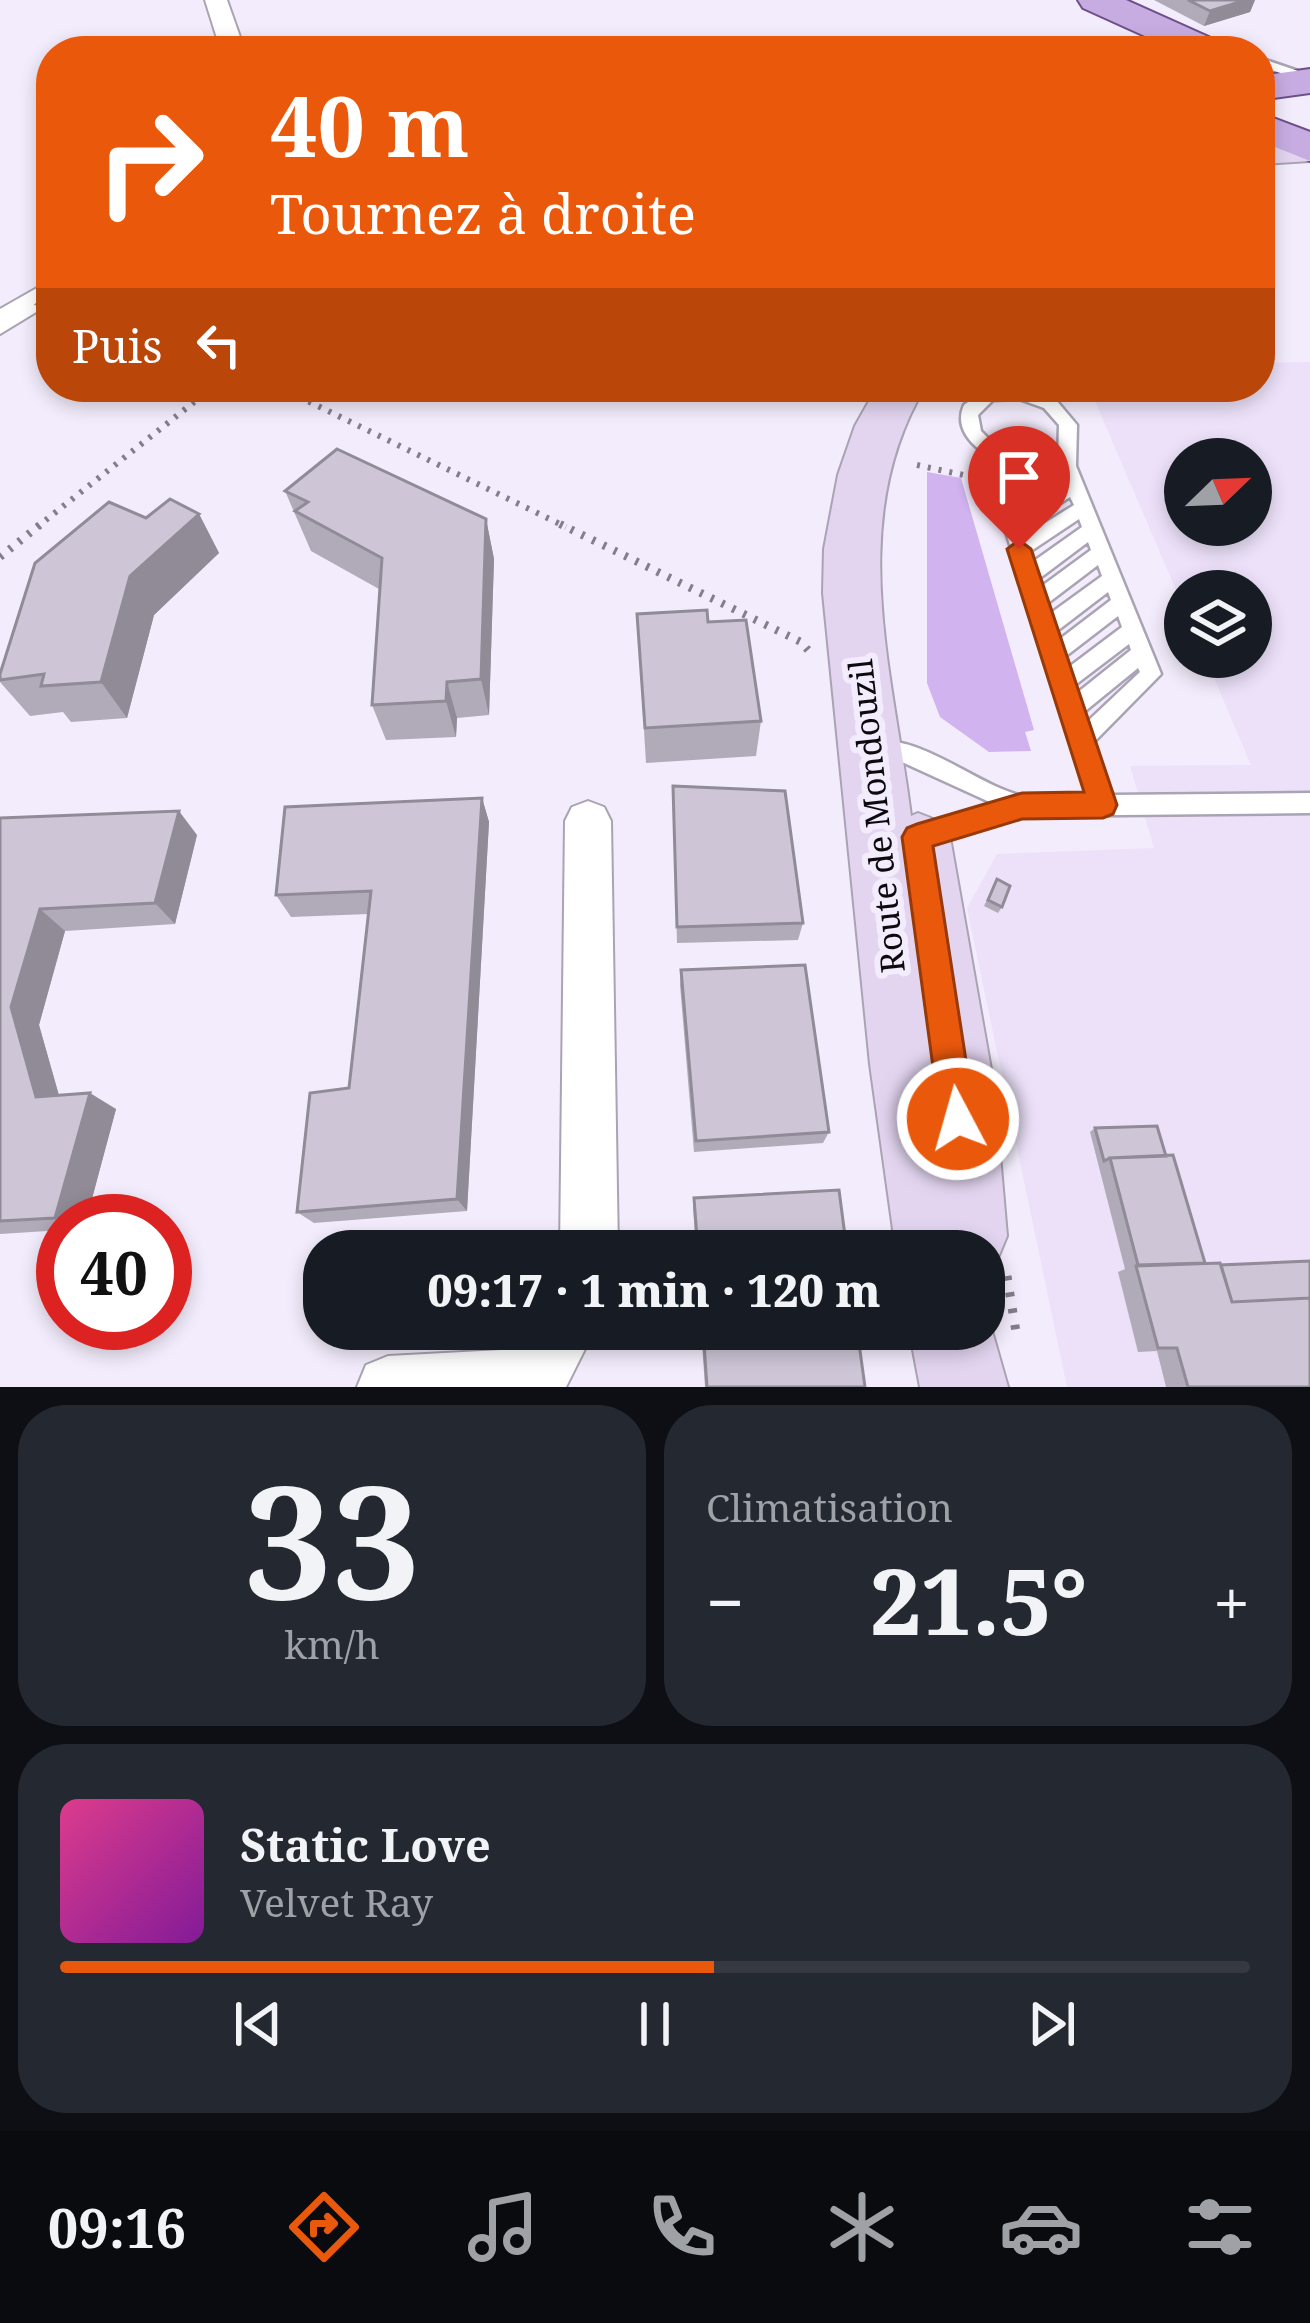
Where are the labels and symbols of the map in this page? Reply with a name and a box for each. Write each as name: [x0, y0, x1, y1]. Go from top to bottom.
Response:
pin: [968, 426, 1070, 549]
north arrow: [1164, 438, 1272, 546]
street label: Route de Mondouzil: [837, 657, 915, 975]
position arrow: [895, 1056, 1021, 1182]
speed limit sign: 40: [36, 1194, 192, 1350]

